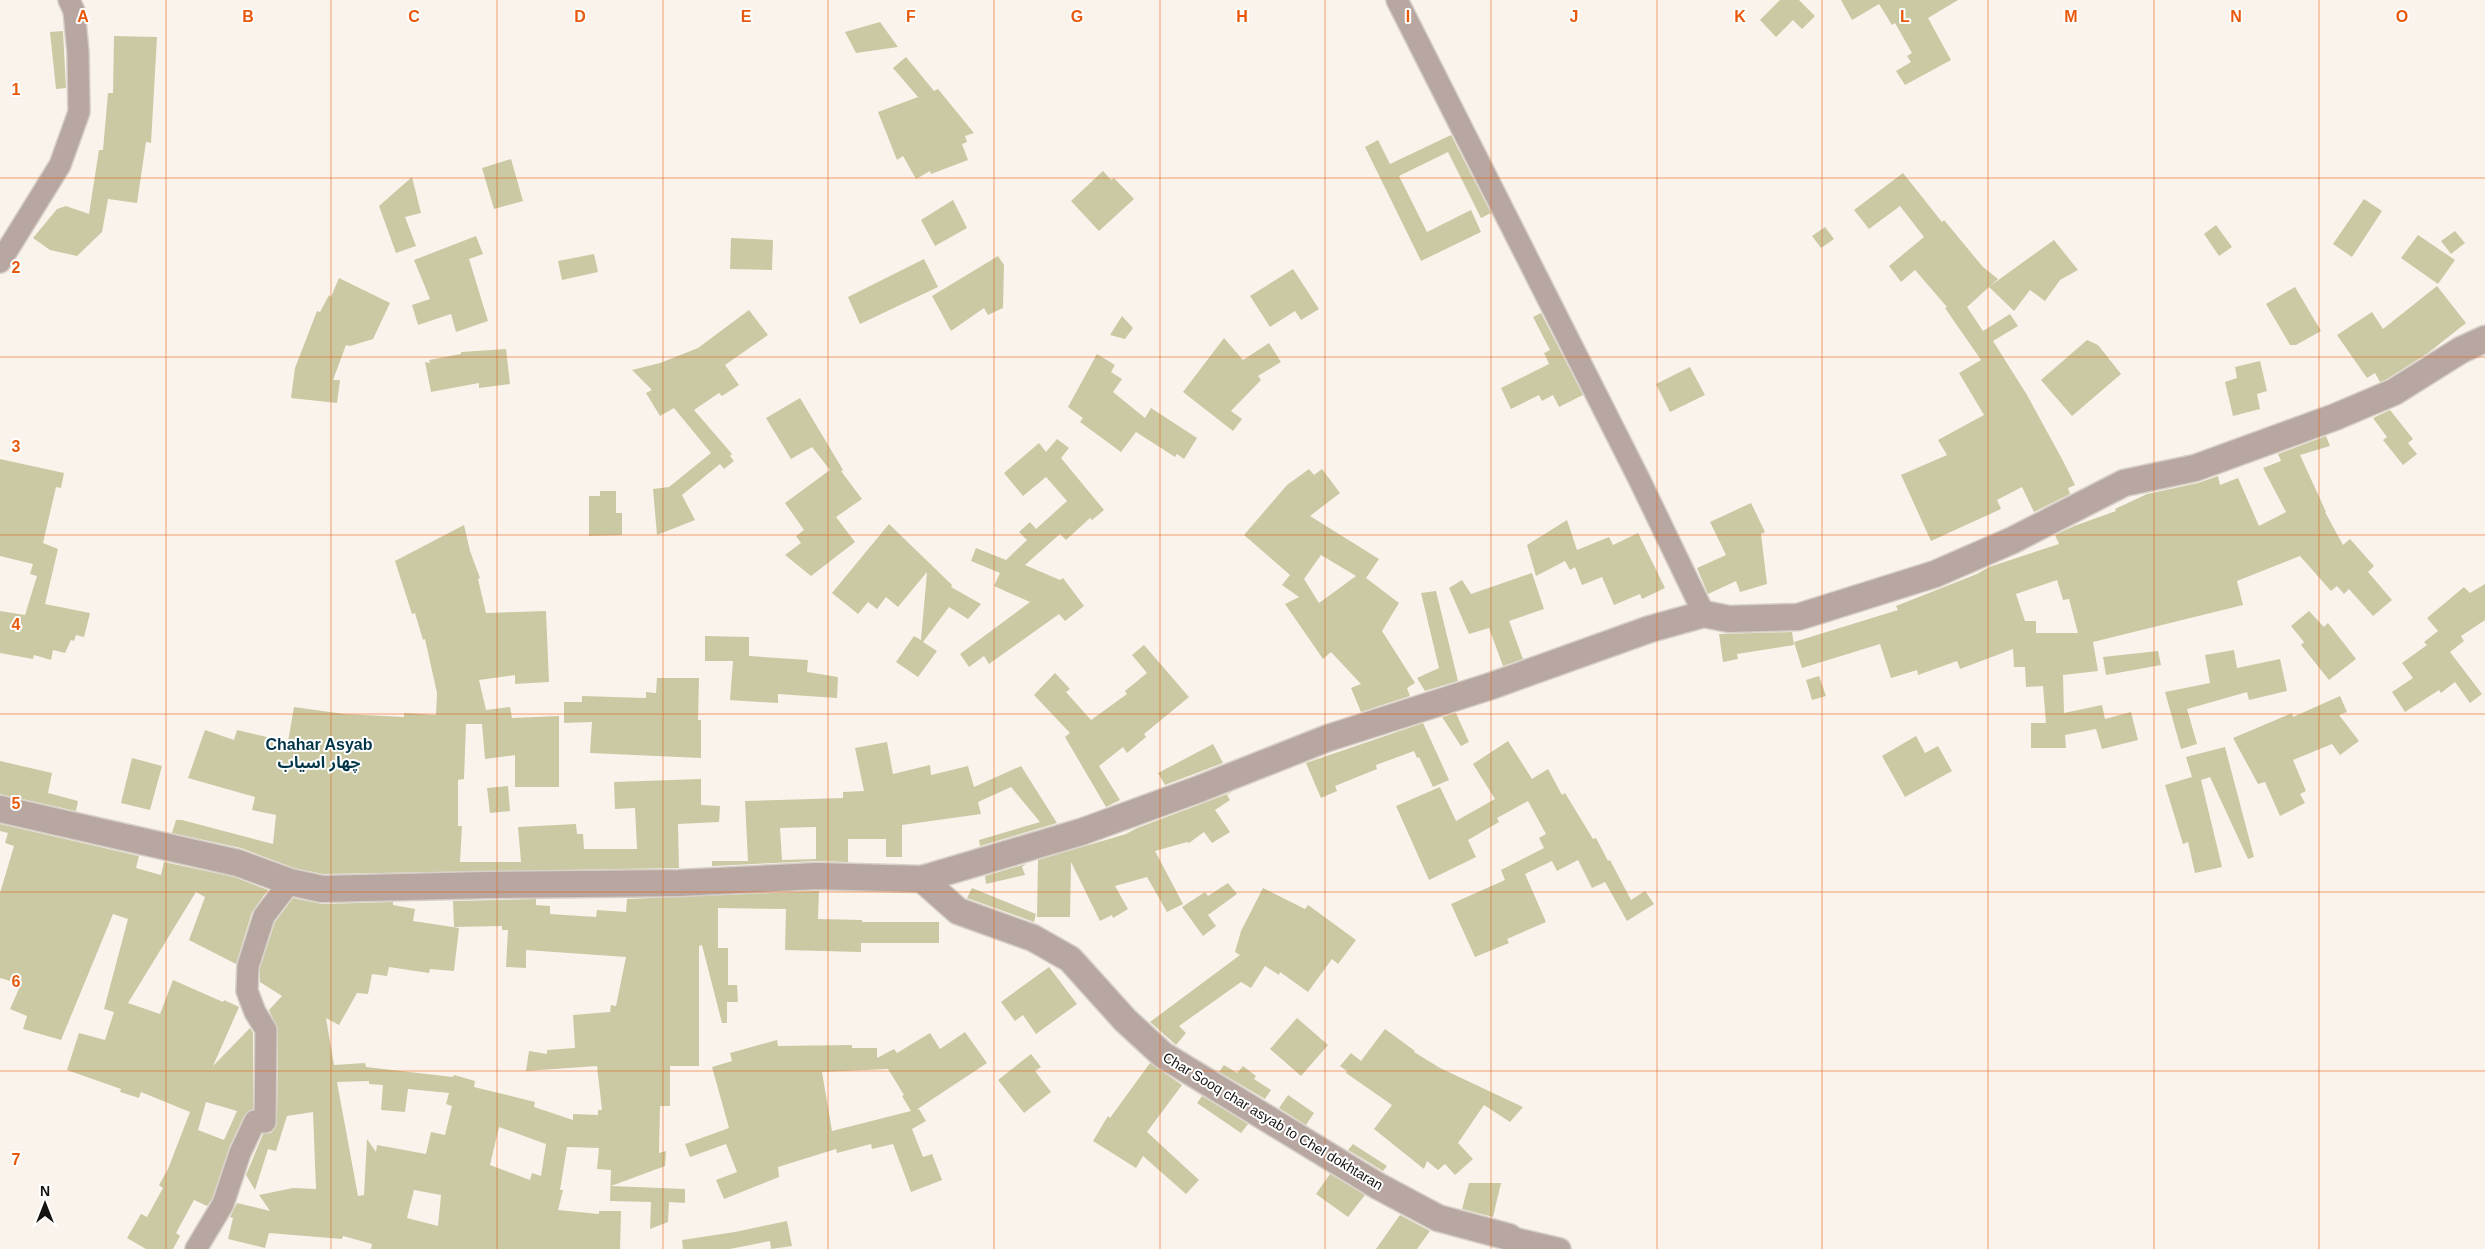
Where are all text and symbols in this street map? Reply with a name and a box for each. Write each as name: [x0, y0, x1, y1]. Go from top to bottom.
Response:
text: A: [77, 8, 89, 25]
text: B: [242, 8, 254, 25]
text: C: [408, 8, 420, 25]
text: D: [574, 8, 586, 25]
text: E: [741, 8, 752, 25]
text: F: [906, 8, 916, 25]
text: G: [1071, 8, 1083, 25]
text: H: [1236, 8, 1248, 25]
text: I: [1406, 8, 1410, 25]
text: J: [1570, 8, 1578, 25]
text: K: [1734, 8, 1746, 25]
text: L: [1900, 8, 1910, 25]
text: M: [2064, 8, 2078, 25]
text: N: [2230, 8, 2242, 25]
text: O: [2396, 8, 2408, 25]
text: 1: [12, 81, 21, 98]
text: 2: [12, 259, 21, 276]
text: 3: [12, 438, 21, 455]
text: 4: [12, 616, 21, 633]
district label: Chahar Asyab چهار اسیاب: [266, 736, 373, 772]
text: 5: [12, 795, 21, 812]
text: 6: [12, 973, 21, 990]
street label: Char Sooq char asyab to Chel dokhtaran: [1160, 1049, 1386, 1193]
text: 7: [12, 1151, 21, 1168]
north arrow: [20, 1179, 70, 1229]
text: N: [40, 1183, 50, 1199]

